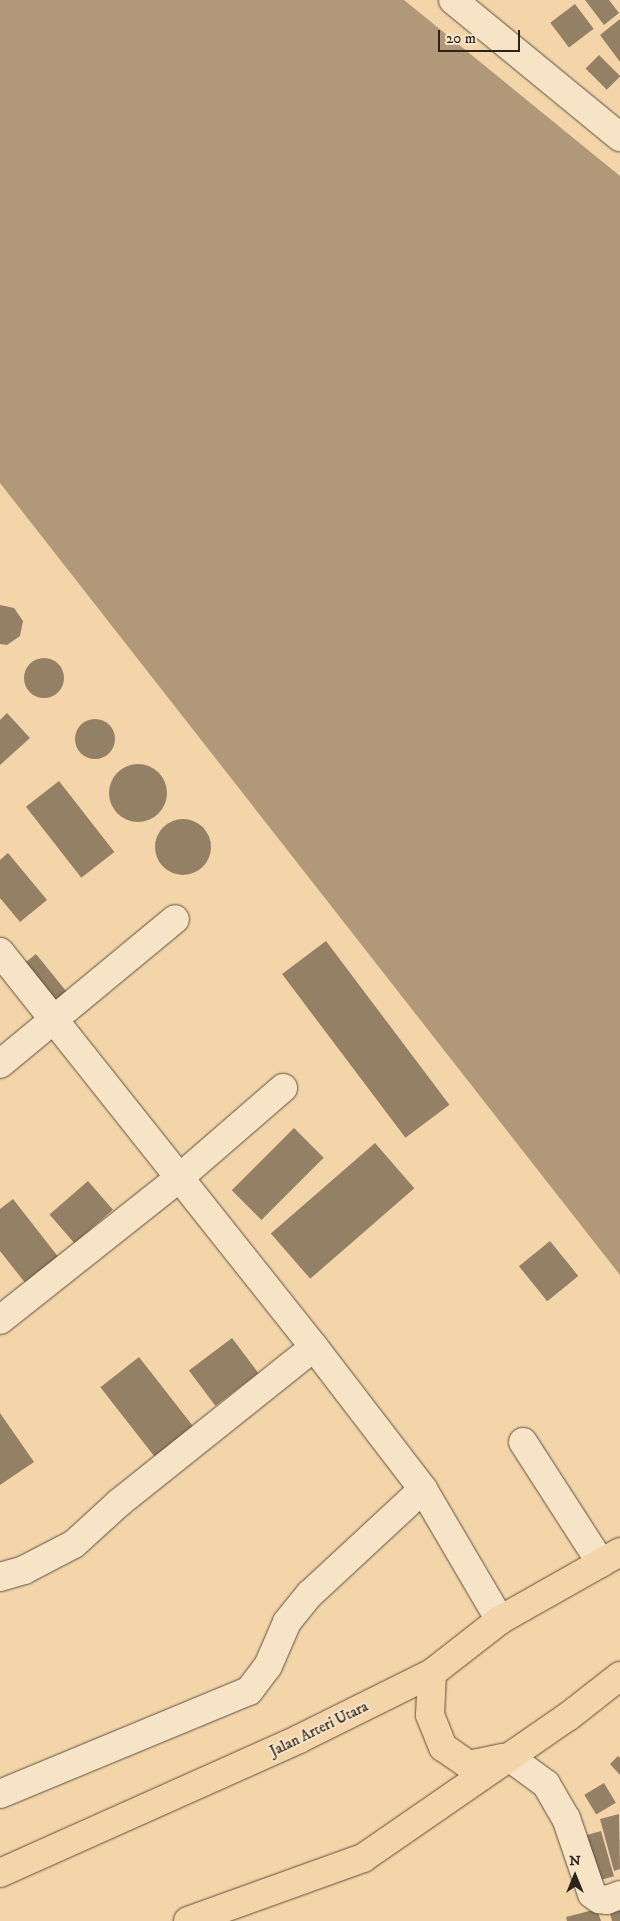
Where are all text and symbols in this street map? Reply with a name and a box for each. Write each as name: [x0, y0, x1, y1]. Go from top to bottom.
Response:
scale bar: [440, 20, 522, 52]
text: 20 m: [446, 29, 476, 48]
street label: Jalan Arteri Utara: [267, 1697, 371, 1761]
north arrow: [550, 1851, 600, 1901]
text: N: [569, 1852, 581, 1870]

